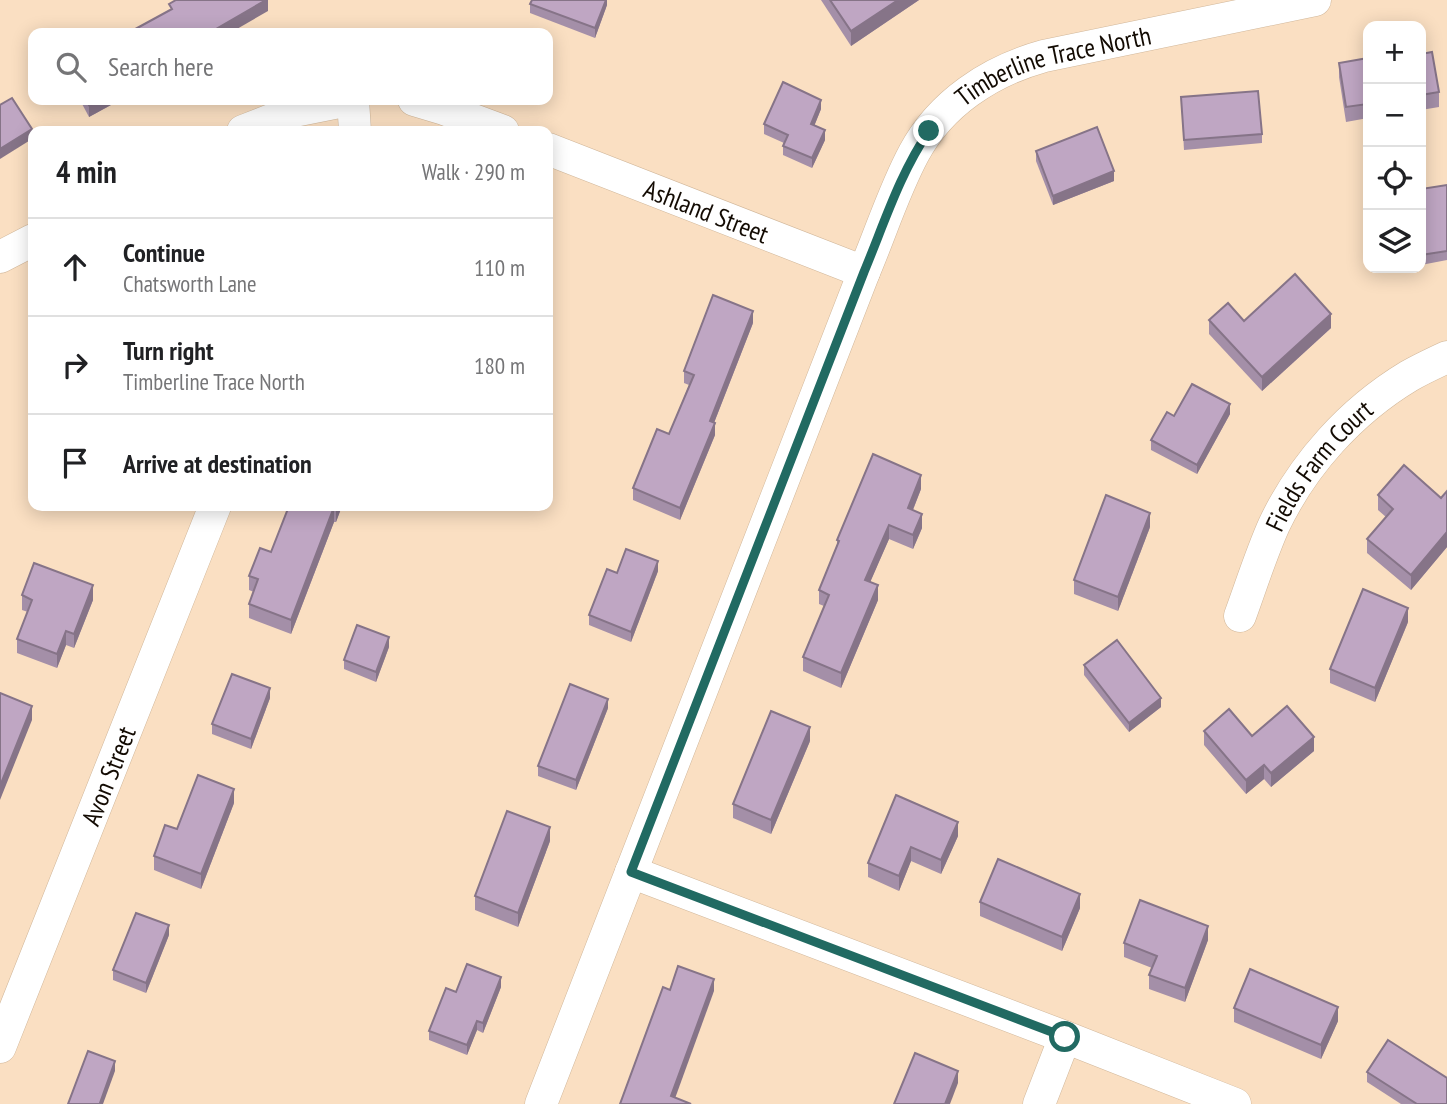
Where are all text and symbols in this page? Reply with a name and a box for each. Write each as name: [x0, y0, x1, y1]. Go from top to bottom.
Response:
street label: Timberline Trace North: [948, 18, 1154, 113]
map controls: [1363, 21, 1426, 273]
button: +: [1363, 21, 1426, 84]
search box: [28, 28, 553, 105]
icon: search: [52, 48, 90, 86]
text: Search here: [108, 50, 214, 83]
button: −: [1363, 84, 1426, 147]
route end: [913, 115, 944, 146]
button: locate: [1363, 147, 1426, 210]
text: 4 min: [56, 152, 117, 191]
text: Walk · 290 m: [422, 157, 525, 186]
street label: Ashland Street: [639, 172, 773, 250]
button: layers: [1363, 210, 1426, 273]
text: Continue: [123, 236, 205, 269]
icon: ahead: [56, 248, 94, 286]
text: 110 m: [474, 253, 525, 282]
text: Chatsworth Lane: [123, 269, 256, 298]
text: Turn right: [123, 334, 214, 367]
icon: right: [56, 346, 94, 384]
text: 180 m: [474, 351, 525, 380]
text: Timberline Trace North: [123, 367, 305, 396]
street label: Fields Farm Court: [1257, 392, 1379, 536]
icon: arrive: [56, 444, 94, 482]
text: Arrive at destination: [123, 447, 312, 480]
street label: Avon Street: [73, 721, 142, 830]
route start: [1049, 1021, 1080, 1052]

